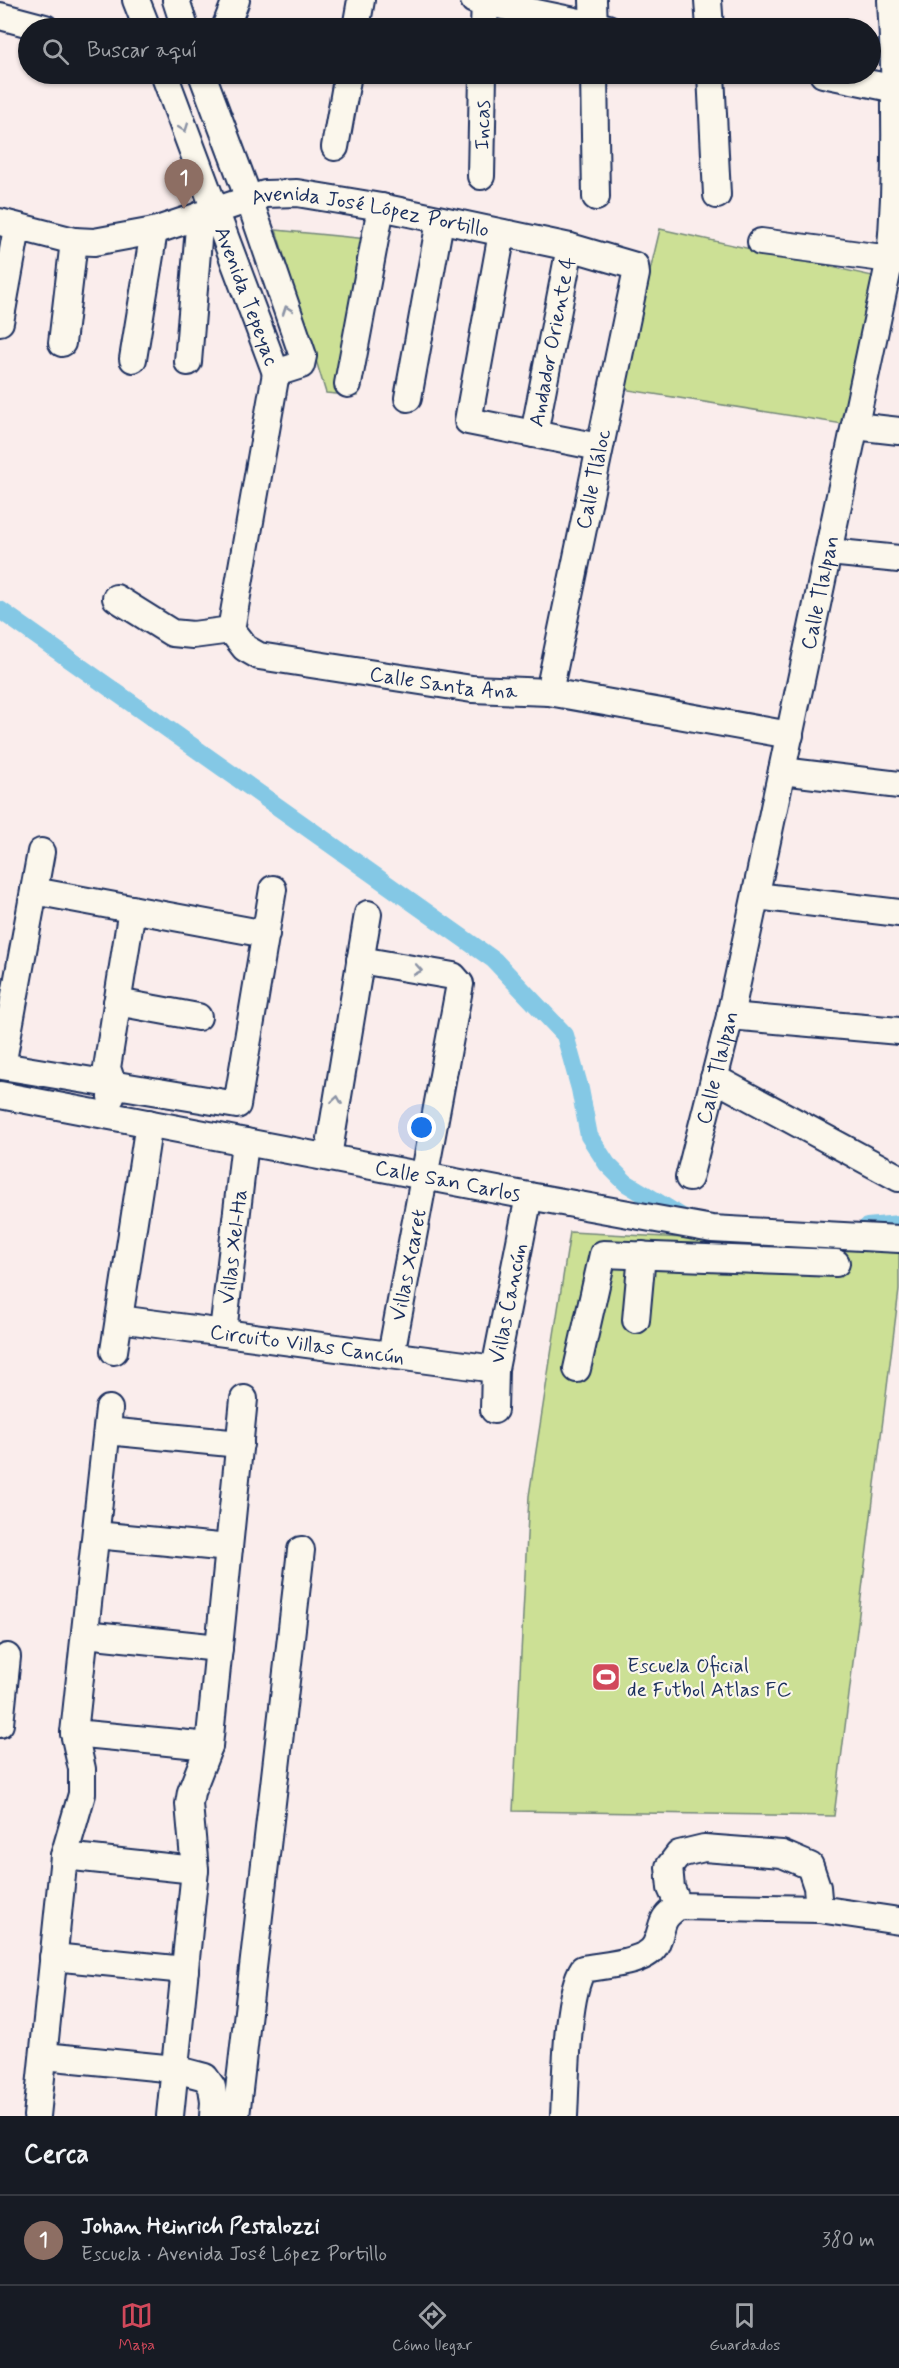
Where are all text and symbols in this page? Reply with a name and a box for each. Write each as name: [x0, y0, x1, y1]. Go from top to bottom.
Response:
search box: [18, 18, 881, 84]
icon: search: [39, 35, 72, 68]
text: Buscar aquí: [87, 37, 198, 65]
street label: Incas: [469, 100, 497, 150]
one-way arrow: [176, 123, 189, 133]
pin: 1: [164, 160, 204, 209]
street label: Avenida José López Portillo: [247, 180, 492, 245]
street label: Avenida Tepeyac: [207, 223, 285, 370]
street label: Andador Oriente 4: [523, 255, 583, 429]
one-way arrow: [282, 305, 295, 316]
street label: Calle Tláloc: [570, 426, 618, 532]
street label: Calle Tlalpan: [795, 533, 846, 652]
street label: Calle Santa Ana: [367, 660, 518, 706]
one-way arrow: [413, 963, 423, 976]
street label: Calle Tlalpan: [690, 1008, 746, 1127]
one-way arrow: [330, 1095, 343, 1105]
your location: [407, 1113, 436, 1142]
street label: Calle San Carlos: [372, 1154, 523, 1209]
street label: Villas Xel-Ha: [213, 1188, 254, 1306]
street label: Villas Xcaret: [384, 1207, 434, 1324]
street label: Villas Cancún: [483, 1241, 534, 1366]
street label: Circuito Villas Cancún: [208, 1318, 406, 1372]
place label: Escuela Oficial de Futbol Atlas FC: [627, 1652, 792, 1704]
sports icon: Escuela Oficial de Futbol Atlas FC: [590, 1661, 622, 1693]
text: Cerca: [24, 2138, 89, 2172]
text: Johan Heinrich Pestalozzi: [81, 2213, 320, 2241]
text: 1: [39, 2227, 48, 2254]
text: 380 m: [822, 2227, 875, 2254]
text: Escuela · Avenida José López Portillo: [81, 2241, 387, 2268]
tab: Mapa: [119, 2299, 155, 2356]
tab: Cómo llegar: [392, 2299, 472, 2356]
tab: Guardados: [709, 2299, 780, 2356]

